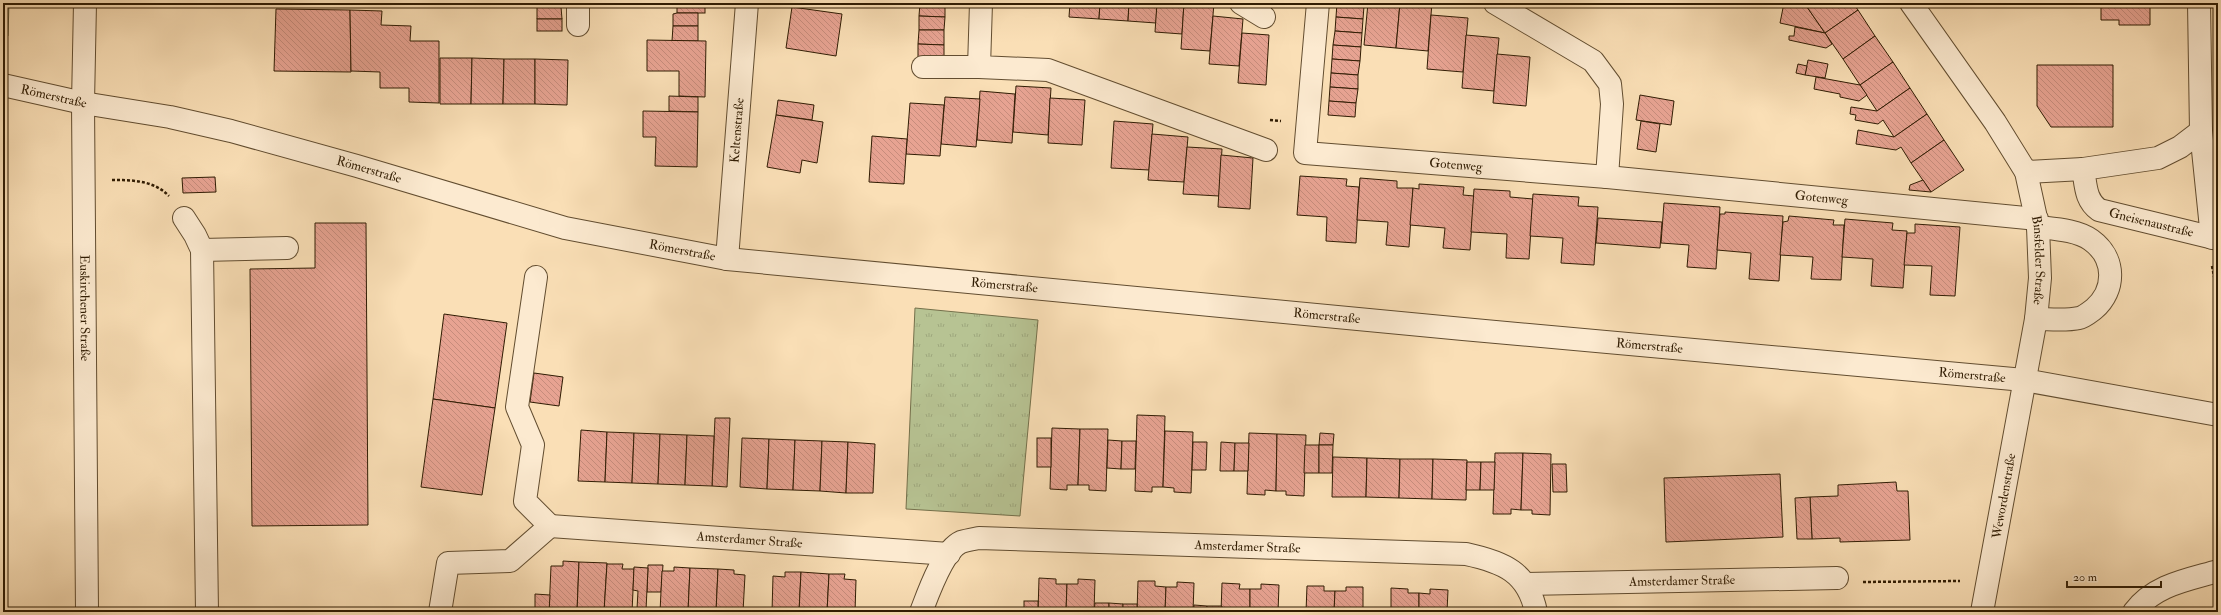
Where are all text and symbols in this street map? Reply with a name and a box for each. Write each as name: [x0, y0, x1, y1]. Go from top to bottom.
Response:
street label: Römerstraße: [19, 81, 88, 112]
street label: Keltenstraße: [727, 97, 748, 164]
street label: Römerstraße: [335, 153, 404, 187]
street label: Gotenweg: [1429, 155, 1484, 175]
street label: Gotenweg: [1794, 187, 1849, 209]
street label: Gneisenaustraße: [2107, 205, 2196, 241]
street label: Binsfelder Straße: [2028, 214, 2048, 306]
street label: Römerstraße: [648, 236, 717, 265]
street label: Euskirchener Straße: [76, 255, 93, 362]
street label: Römerstraße: [970, 274, 1039, 297]
street label: Römerstraße: [1293, 305, 1362, 327]
street label: Römerstraße: [1615, 335, 1684, 357]
street label: Römerstraße: [1938, 364, 2007, 386]
street label: Wewordenstraße: [1988, 452, 2019, 541]
street label: Amsterdamer Straße: [695, 528, 804, 552]
street label: Amsterdamer Straße: [1193, 537, 1301, 557]
scale bar: [2067, 563, 2161, 589]
text: 20 m: [2073, 570, 2098, 585]
street label: Amsterdamer Straße: [1628, 572, 1736, 590]

